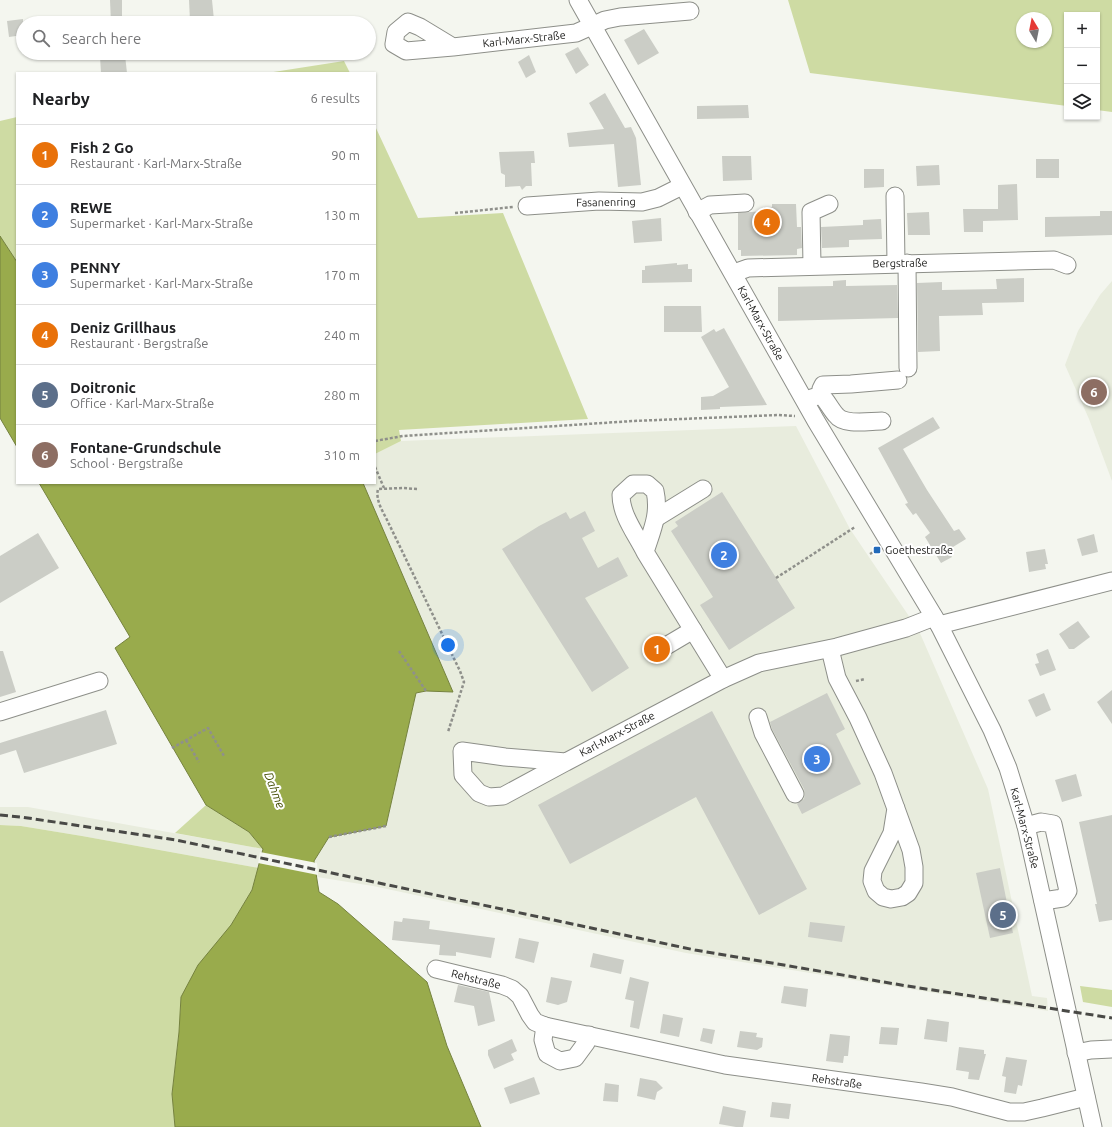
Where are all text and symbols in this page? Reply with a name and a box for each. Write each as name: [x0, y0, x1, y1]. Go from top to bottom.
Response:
north arrow: [1016, 12, 1052, 48]
map controls: [1064, 12, 1100, 120]
button: +: [1064, 12, 1100, 48]
search box: [16, 16, 376, 60]
icon: search: [30, 27, 52, 49]
street label: Karl-Marx-Straße: [482, 29, 566, 49]
text: Search here: [62, 30, 141, 47]
button: −: [1064, 48, 1100, 84]
button: layers: [1064, 84, 1100, 120]
text: Nearby: [32, 89, 90, 108]
text: 6 results: [310, 91, 360, 105]
text: Fish 2 Go: [70, 139, 133, 156]
text: 1: [41, 148, 49, 162]
text: 90 m: [331, 148, 360, 162]
text: Restaurant · Karl-Marx-Straße: [70, 156, 242, 170]
street label: Fasanenring: [576, 195, 636, 209]
text: REWE: [70, 199, 112, 216]
pin: 4: [754, 207, 780, 237]
text: 2: [41, 208, 49, 222]
text: 130 m: [324, 208, 360, 222]
text: Supermarket · Karl-Marx-Straße: [70, 216, 253, 230]
street label: Bergstraße: [872, 257, 928, 269]
text: PENNY: [70, 259, 120, 276]
text: 3: [41, 268, 49, 282]
text: 170 m: [324, 268, 360, 282]
text: Supermarket · Karl-Marx-Straße: [70, 276, 253, 290]
street label: Karl-Marx-Straße: [736, 284, 786, 362]
text: Deniz Grillhaus: [70, 319, 176, 336]
text: 4: [41, 328, 49, 342]
text: 240 m: [324, 328, 360, 342]
text: Restaurant · Bergstraße: [70, 336, 209, 350]
pin: 6: [1081, 377, 1107, 407]
text: Doitronic: [70, 379, 136, 396]
text: 5: [41, 388, 49, 402]
text: 280 m: [324, 388, 360, 402]
text: Office · Karl-Marx-Straße: [70, 396, 214, 410]
text: Fontane-Grundschule: [70, 439, 221, 456]
text: 6: [41, 448, 49, 462]
text: 310 m: [324, 448, 360, 462]
text: School · Bergstraße: [70, 456, 183, 470]
pin: 2: [711, 540, 737, 570]
place label: Goethestraße: [885, 544, 953, 556]
marker: Goethestraße: [872, 545, 882, 555]
pin: 1: [644, 634, 670, 664]
your location: [438, 635, 458, 655]
street label: Karl-Marx-Straße: [577, 709, 657, 759]
pin: 3: [804, 744, 830, 774]
water label: Dahme: [262, 770, 288, 810]
street label: Karl-Marx-Straße: [1008, 786, 1042, 870]
pin: 5: [990, 900, 1016, 930]
street label: Rehstraße: [450, 967, 502, 991]
street label: Rehstraße: [811, 1072, 863, 1090]

